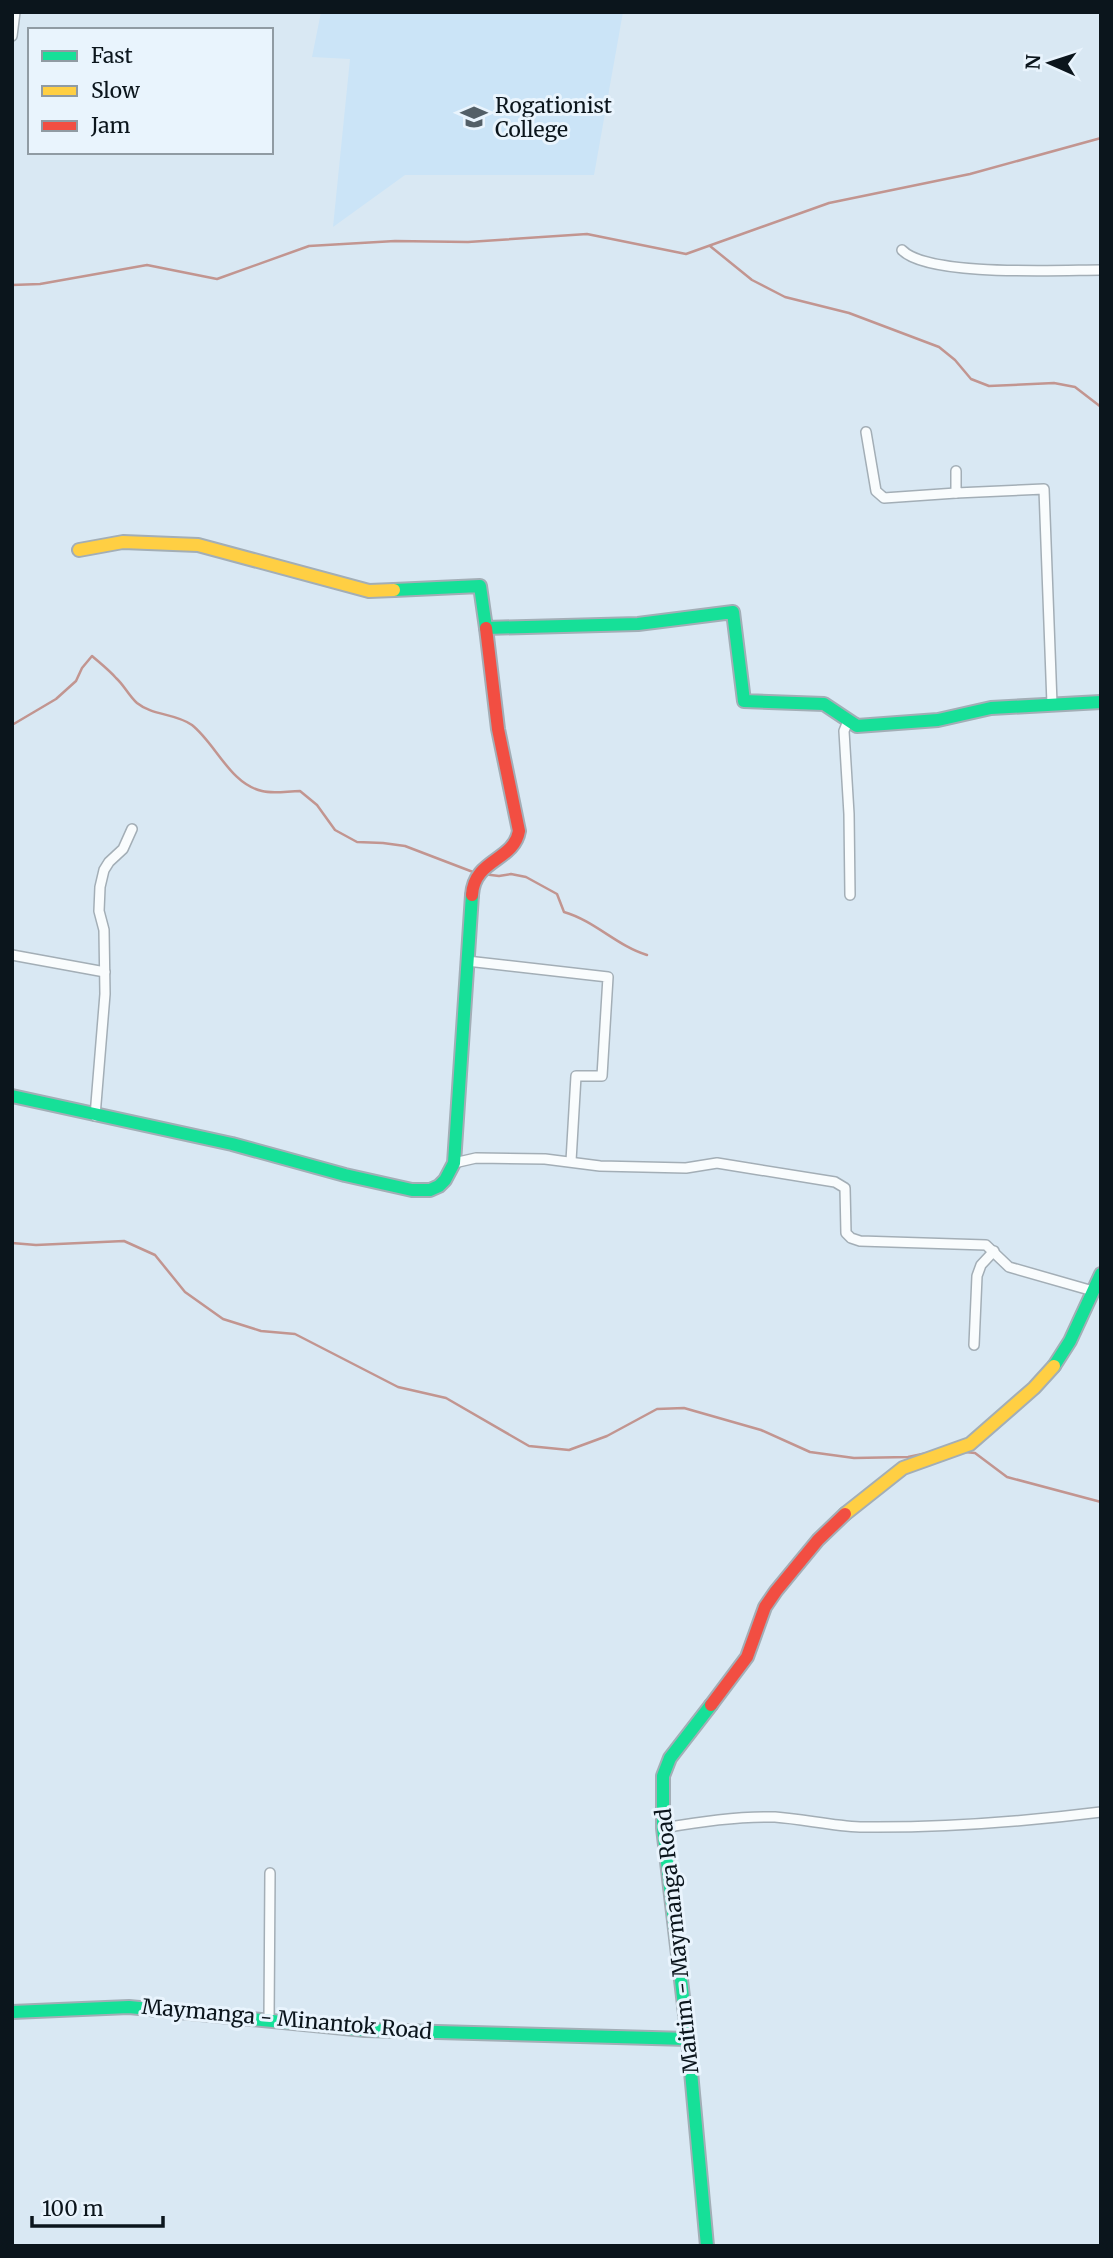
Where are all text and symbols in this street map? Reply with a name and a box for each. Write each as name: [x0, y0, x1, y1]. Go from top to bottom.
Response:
legend: [28, 28, 273, 154]
north arrow: [1015, 28, 1085, 98]
text: Fast: [91, 42, 133, 69]
text: N: [1021, 54, 1045, 70]
text: Slow: [91, 77, 140, 104]
place label: Rogationist College: [495, 92, 612, 143]
school or university icon: Rogationist College: [459, 102, 489, 132]
text: Jam: [90, 112, 130, 139]
street label: Maitim - Maymanga Road: [650, 1807, 704, 2075]
street label: Maymanga - Minantok Road: [141, 1993, 434, 2045]
scale bar: [32, 2184, 163, 2228]
text: 100 m: [42, 2195, 104, 2222]

